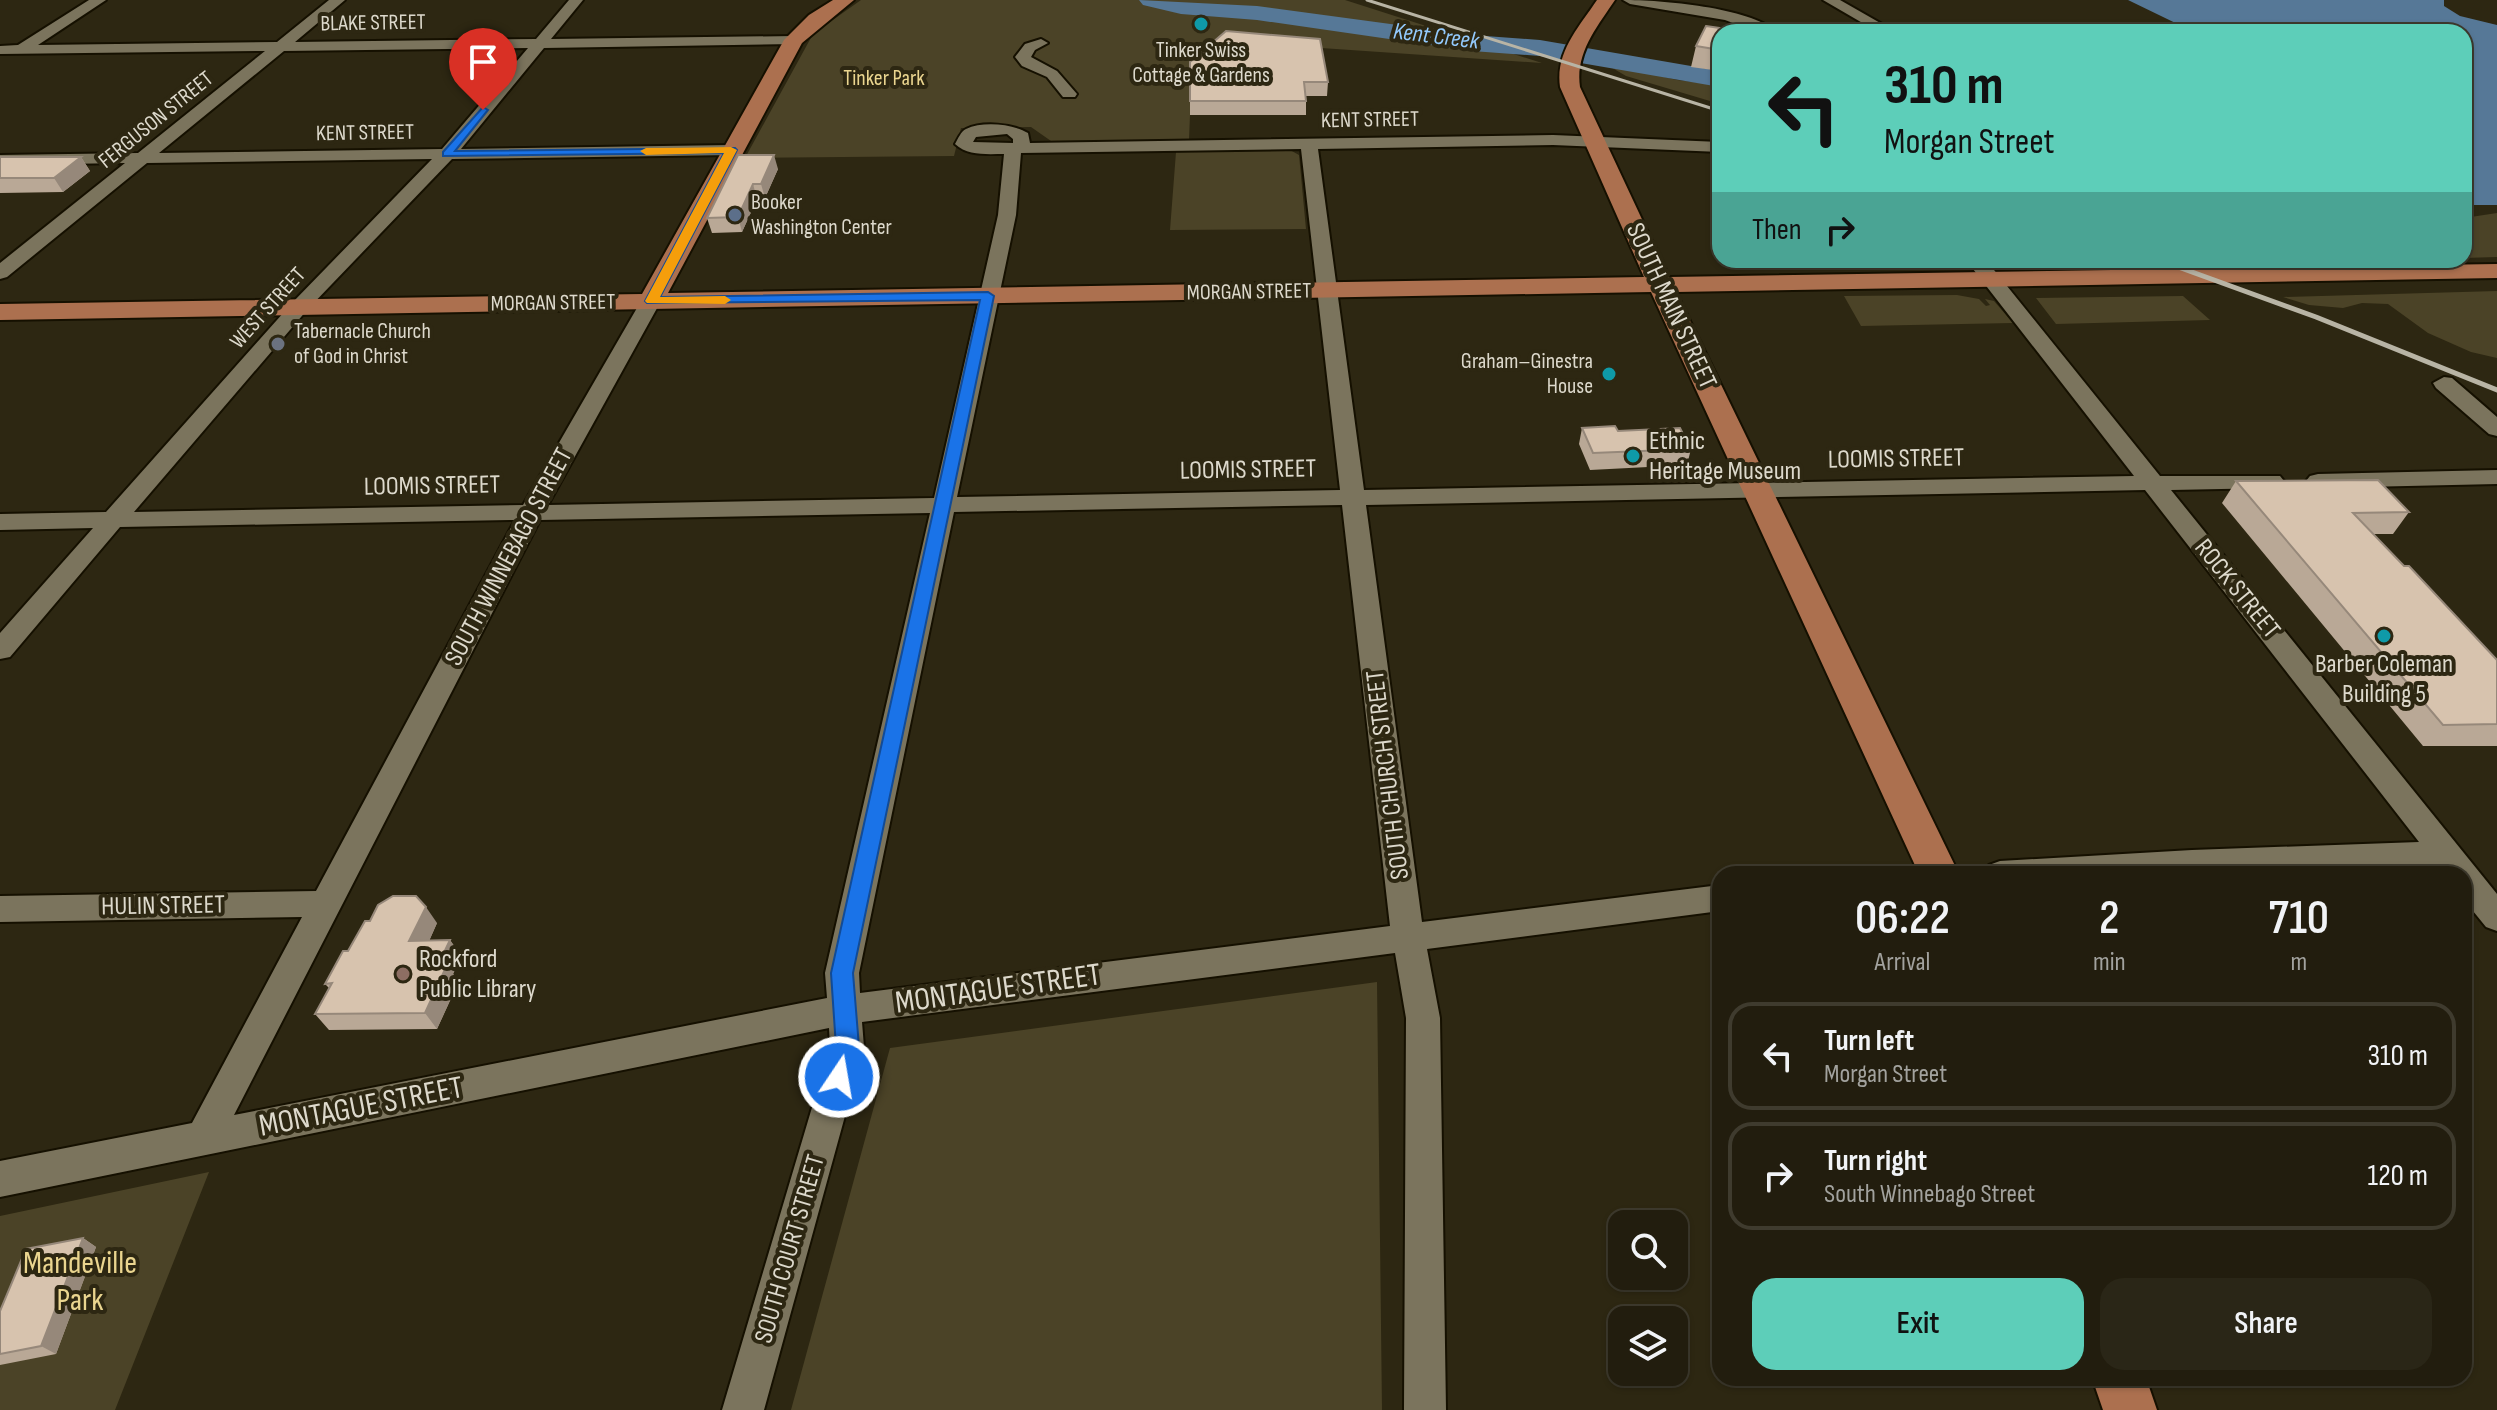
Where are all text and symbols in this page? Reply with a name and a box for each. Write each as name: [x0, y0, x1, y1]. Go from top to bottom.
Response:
street label: BLAKE STREET: [320, 9, 426, 37]
marker: Tinker Swiss Cottage & Gardens: [1192, 15, 1210, 33]
water label: Kent Creek: [1392, 16, 1482, 56]
pin: [449, 28, 517, 110]
place label: Tinker Swiss Cottage & Gardens: [1132, 37, 1270, 89]
icon: arrive: [461, 40, 505, 84]
text: 310 m: [1884, 53, 2004, 120]
icon: left: [1752, 56, 1856, 160]
street label: FERGUSON STREET: [93, 65, 219, 175]
park label: Tinker Park: [843, 65, 925, 92]
street label: KENT STREET: [1321, 106, 1419, 134]
street label: KENT STREET: [316, 119, 414, 147]
text: Morgan Street: [1884, 121, 2055, 164]
place label: Booker Washington Center: [751, 189, 892, 241]
marker: Booker Washington Center: [726, 206, 744, 224]
icon: right: [1818, 208, 1862, 252]
text: Then: [1752, 212, 1802, 248]
street label: SOUTH MAIN STREET: [1619, 218, 1723, 394]
street label: WEST STREET: [224, 262, 312, 354]
street label: MORGAN STREET: [1187, 277, 1312, 307]
street label: MORGAN STREET: [491, 288, 616, 318]
place label: Tabernacle Church of God in Christ: [294, 318, 431, 370]
marker: Tabernacle Church of God in Christ: [269, 335, 287, 353]
place label: Graham–Ginestra House: [1461, 348, 1593, 400]
marker: Graham–Ginestra House: [1600, 365, 1618, 383]
place label: Ethnic Heritage Museum: [1649, 426, 1801, 487]
street label: LOOMIS STREET: [1828, 442, 1964, 476]
street label: SOUTH WINNEBAGO STREET: [439, 443, 579, 671]
marker: Ethnic Heritage Museum: [1624, 447, 1642, 465]
street label: LOOMIS STREET: [1180, 453, 1316, 487]
street label: LOOMIS STREET: [364, 469, 500, 503]
street label: ROCK STREET: [2188, 533, 2286, 645]
marker: Barber Coleman Building 5: [2375, 627, 2393, 645]
place label: Barber Coleman Building 5: [2315, 649, 2453, 710]
street label: SOUTH CHURCH STREET: [1360, 669, 1416, 881]
street label: HULIN STREET: [101, 889, 225, 923]
text: 06:22: [1855, 890, 1950, 947]
text: 2: [2099, 890, 2120, 947]
text: 710: [2269, 890, 2329, 947]
place label: Rockford Public Library: [419, 944, 536, 1005]
text: Arrival: [1875, 947, 1930, 978]
text: min: [2093, 947, 2126, 978]
text: m: [2290, 947, 2307, 978]
street label: MONTAGUE STREET: [893, 955, 1103, 1023]
marker: Rockford Public Library: [394, 965, 412, 983]
text: Turn left: [1824, 1023, 1914, 1059]
icon: left: [1756, 1034, 1800, 1078]
position arrow: [797, 1035, 881, 1119]
text: 310 m: [2368, 1038, 2428, 1074]
text: Morgan Street: [1824, 1059, 1947, 1090]
street label: MONTAGUE STREET: [256, 1068, 466, 1146]
text: Turn right: [1824, 1143, 1927, 1179]
street label: SOUTH COURT STREET: [748, 1151, 832, 1347]
icon: right: [1756, 1154, 1800, 1198]
text: 120 m: [2367, 1158, 2428, 1194]
text: South Winnebago Street: [1824, 1179, 2035, 1210]
map controls: [1608, 1210, 1688, 1386]
button: search: [1608, 1210, 1688, 1290]
park label: Mandeville Park: [23, 1244, 137, 1320]
button: Exit: [1752, 1278, 2084, 1370]
button: Share: [2100, 1278, 2432, 1370]
button: layers: [1608, 1306, 1688, 1386]

